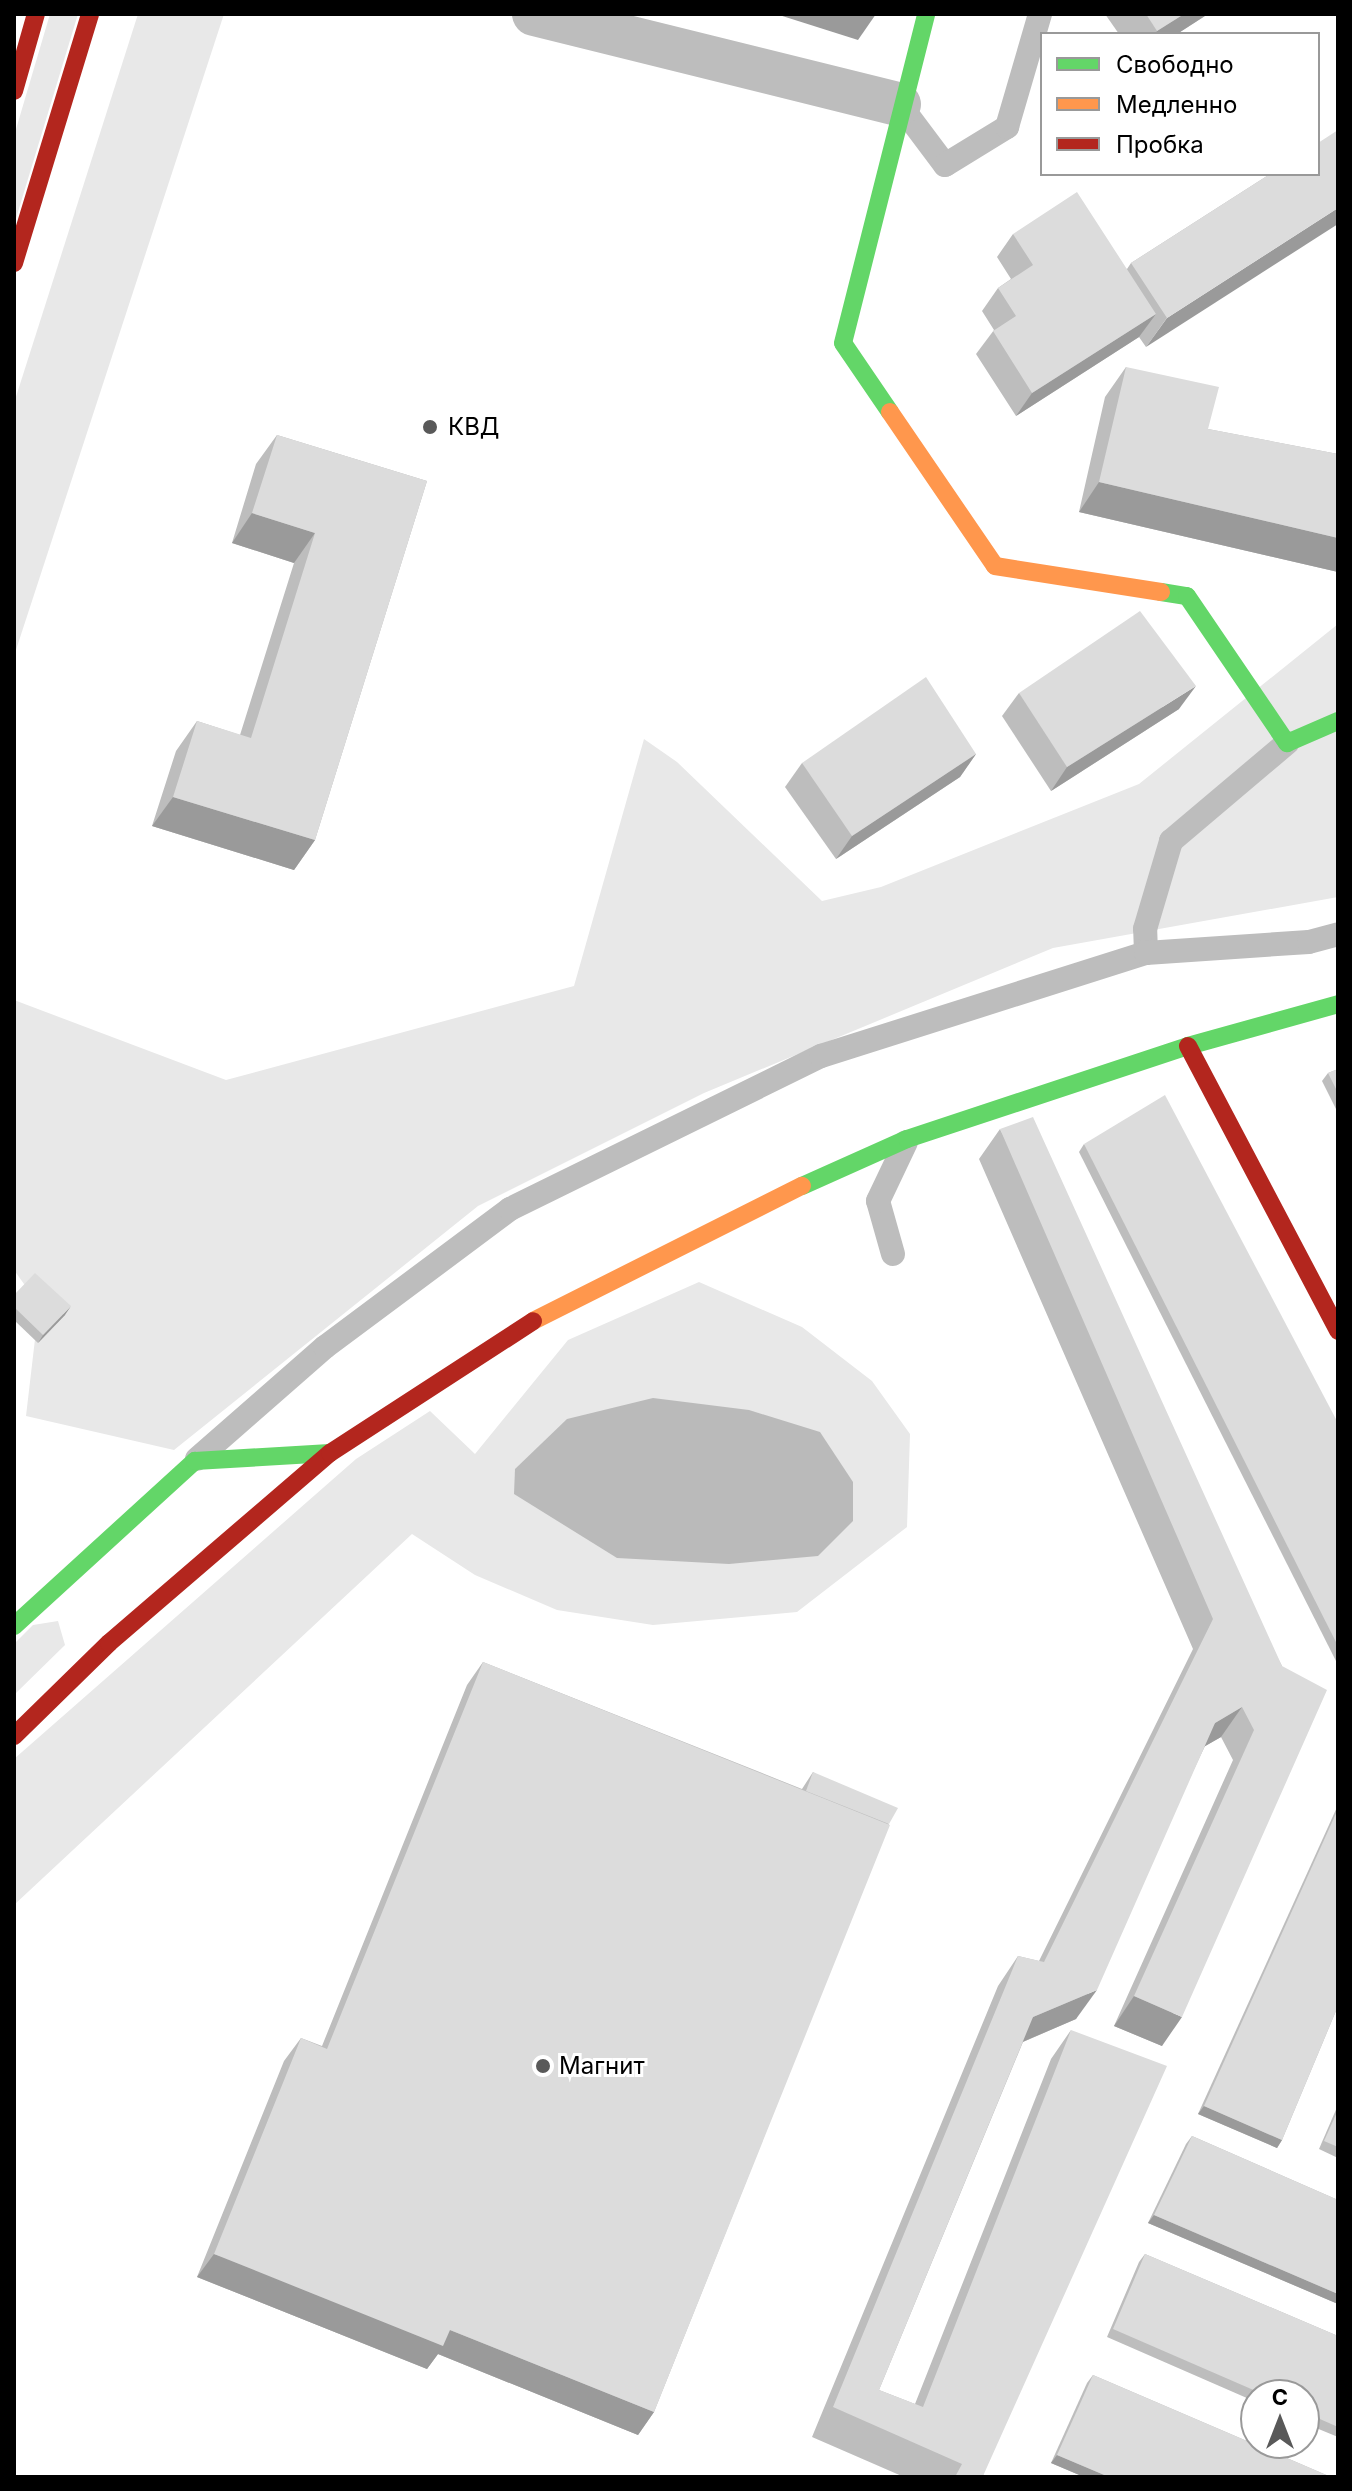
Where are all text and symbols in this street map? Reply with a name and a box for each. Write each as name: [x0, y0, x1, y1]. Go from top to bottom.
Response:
legend: [1040, 32, 1320, 176]
text: Свободно: [1116, 50, 1234, 79]
text: Медленно: [1116, 90, 1237, 119]
text: Пробка: [1116, 130, 1204, 159]
place label: КВД: [448, 413, 499, 441]
marker: КВД: [419, 416, 441, 438]
place label: Магнит: [559, 2052, 645, 2080]
marker: Магнит: [534, 2057, 552, 2075]
north arrow: [1240, 2379, 1320, 2459]
text: С: [1272, 2384, 1288, 2410]

